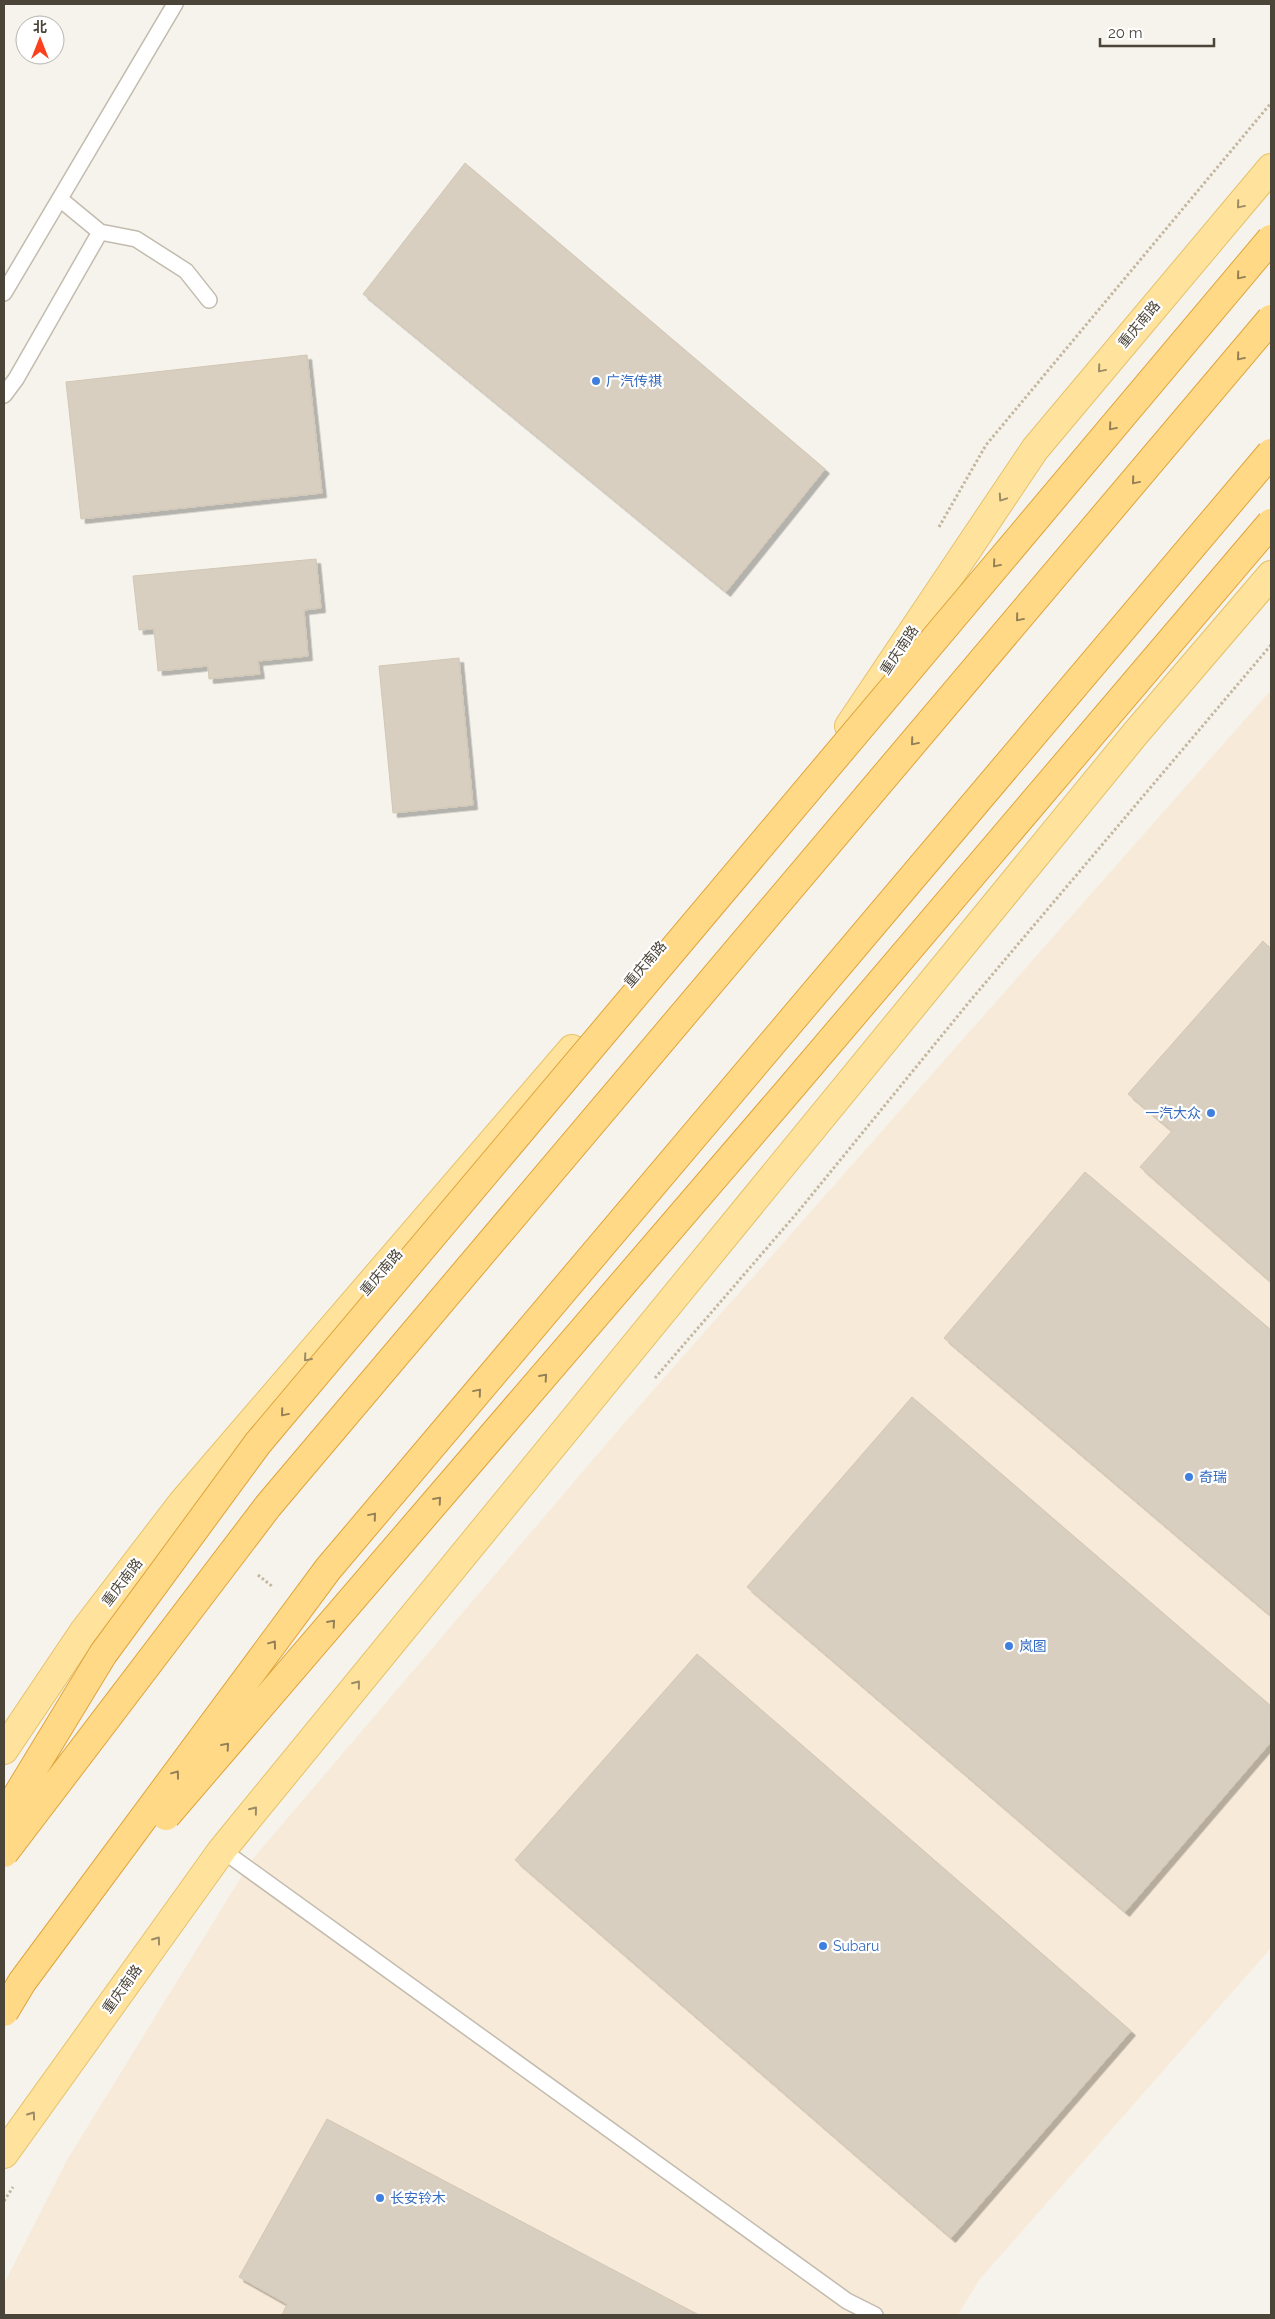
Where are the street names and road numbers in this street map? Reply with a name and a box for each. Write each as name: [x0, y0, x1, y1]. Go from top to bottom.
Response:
street label: 重庆南路: [1115, 297, 1163, 351]
street label: 重庆南路: [877, 622, 921, 678]
street label: 重庆南路: [621, 938, 669, 990]
street label: 重庆南路: [357, 1246, 405, 1298]
street label: 重庆南路: [98, 1555, 146, 1609]
street label: 重庆南路: [99, 1962, 145, 2016]

